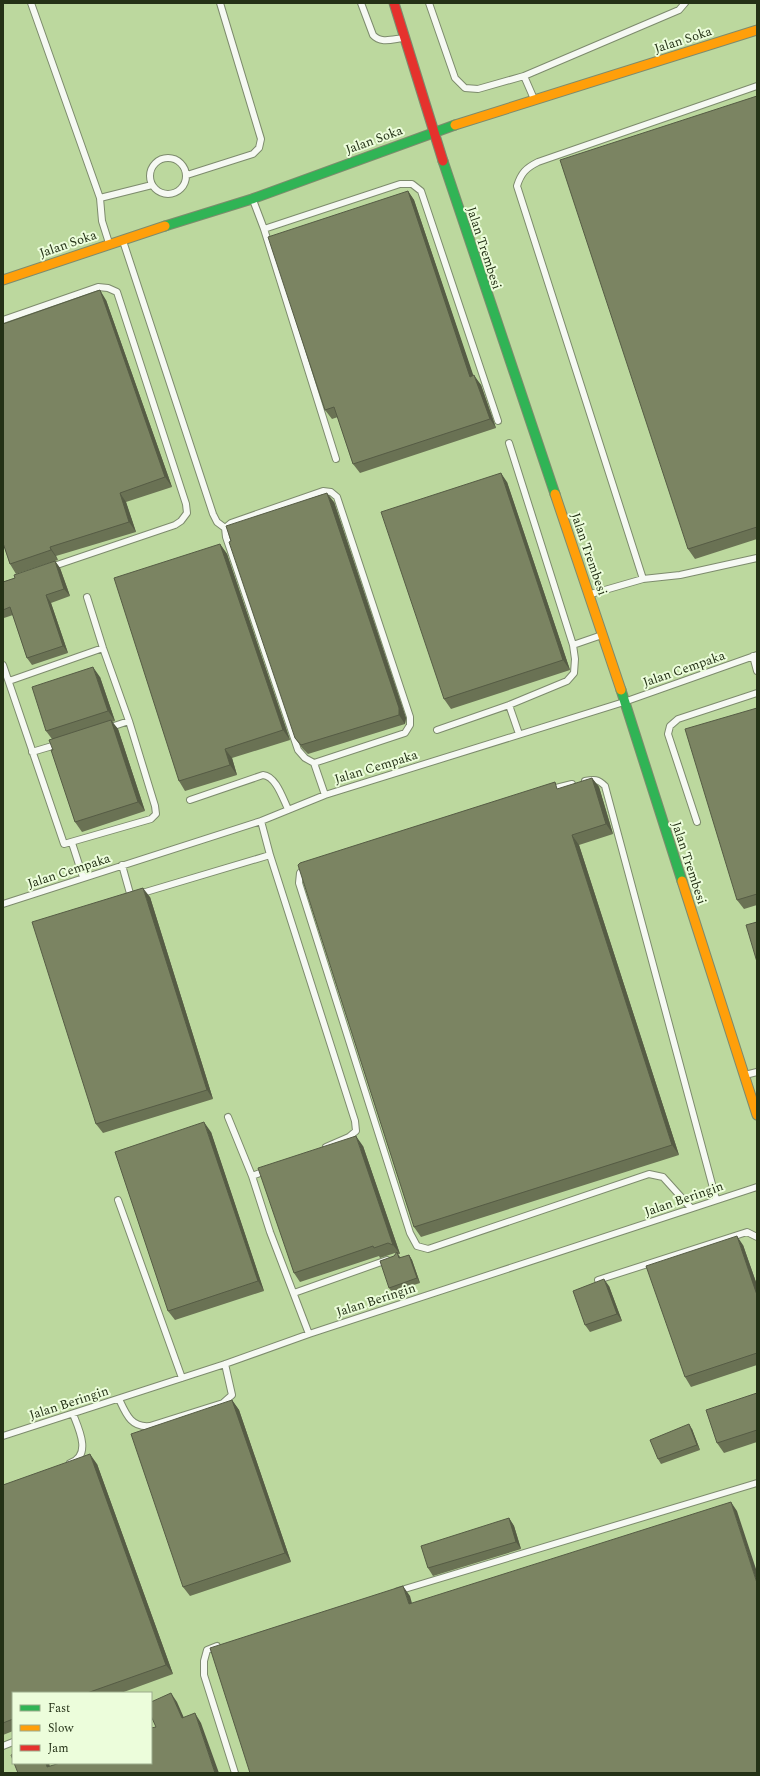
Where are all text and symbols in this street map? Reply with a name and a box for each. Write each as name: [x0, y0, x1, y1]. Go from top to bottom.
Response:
street label: Jalan Soka: [652, 21, 715, 59]
street label: Jalan Soka: [343, 120, 406, 160]
street label: Jalan Trembesi: [461, 204, 507, 292]
street label: Jalan Soka: [37, 225, 100, 263]
street label: Jalan Trembesi: [566, 510, 612, 598]
street label: Jalan Cempaka: [640, 645, 729, 692]
street label: Jalan Cempaka: [332, 745, 421, 789]
street label: Jalan Trembesi: [666, 819, 712, 907]
street label: Jalan Cempaka: [25, 848, 114, 894]
street label: Jalan Beringin: [642, 1176, 727, 1222]
street label: Jalan Beringin: [334, 1278, 419, 1322]
street label: Jalan Beringin: [27, 1381, 112, 1425]
legend: [12, 1692, 152, 1764]
text: Fast: [48, 1699, 70, 1718]
text: Slow: [48, 1719, 74, 1738]
text: Jam: [48, 1739, 69, 1758]

